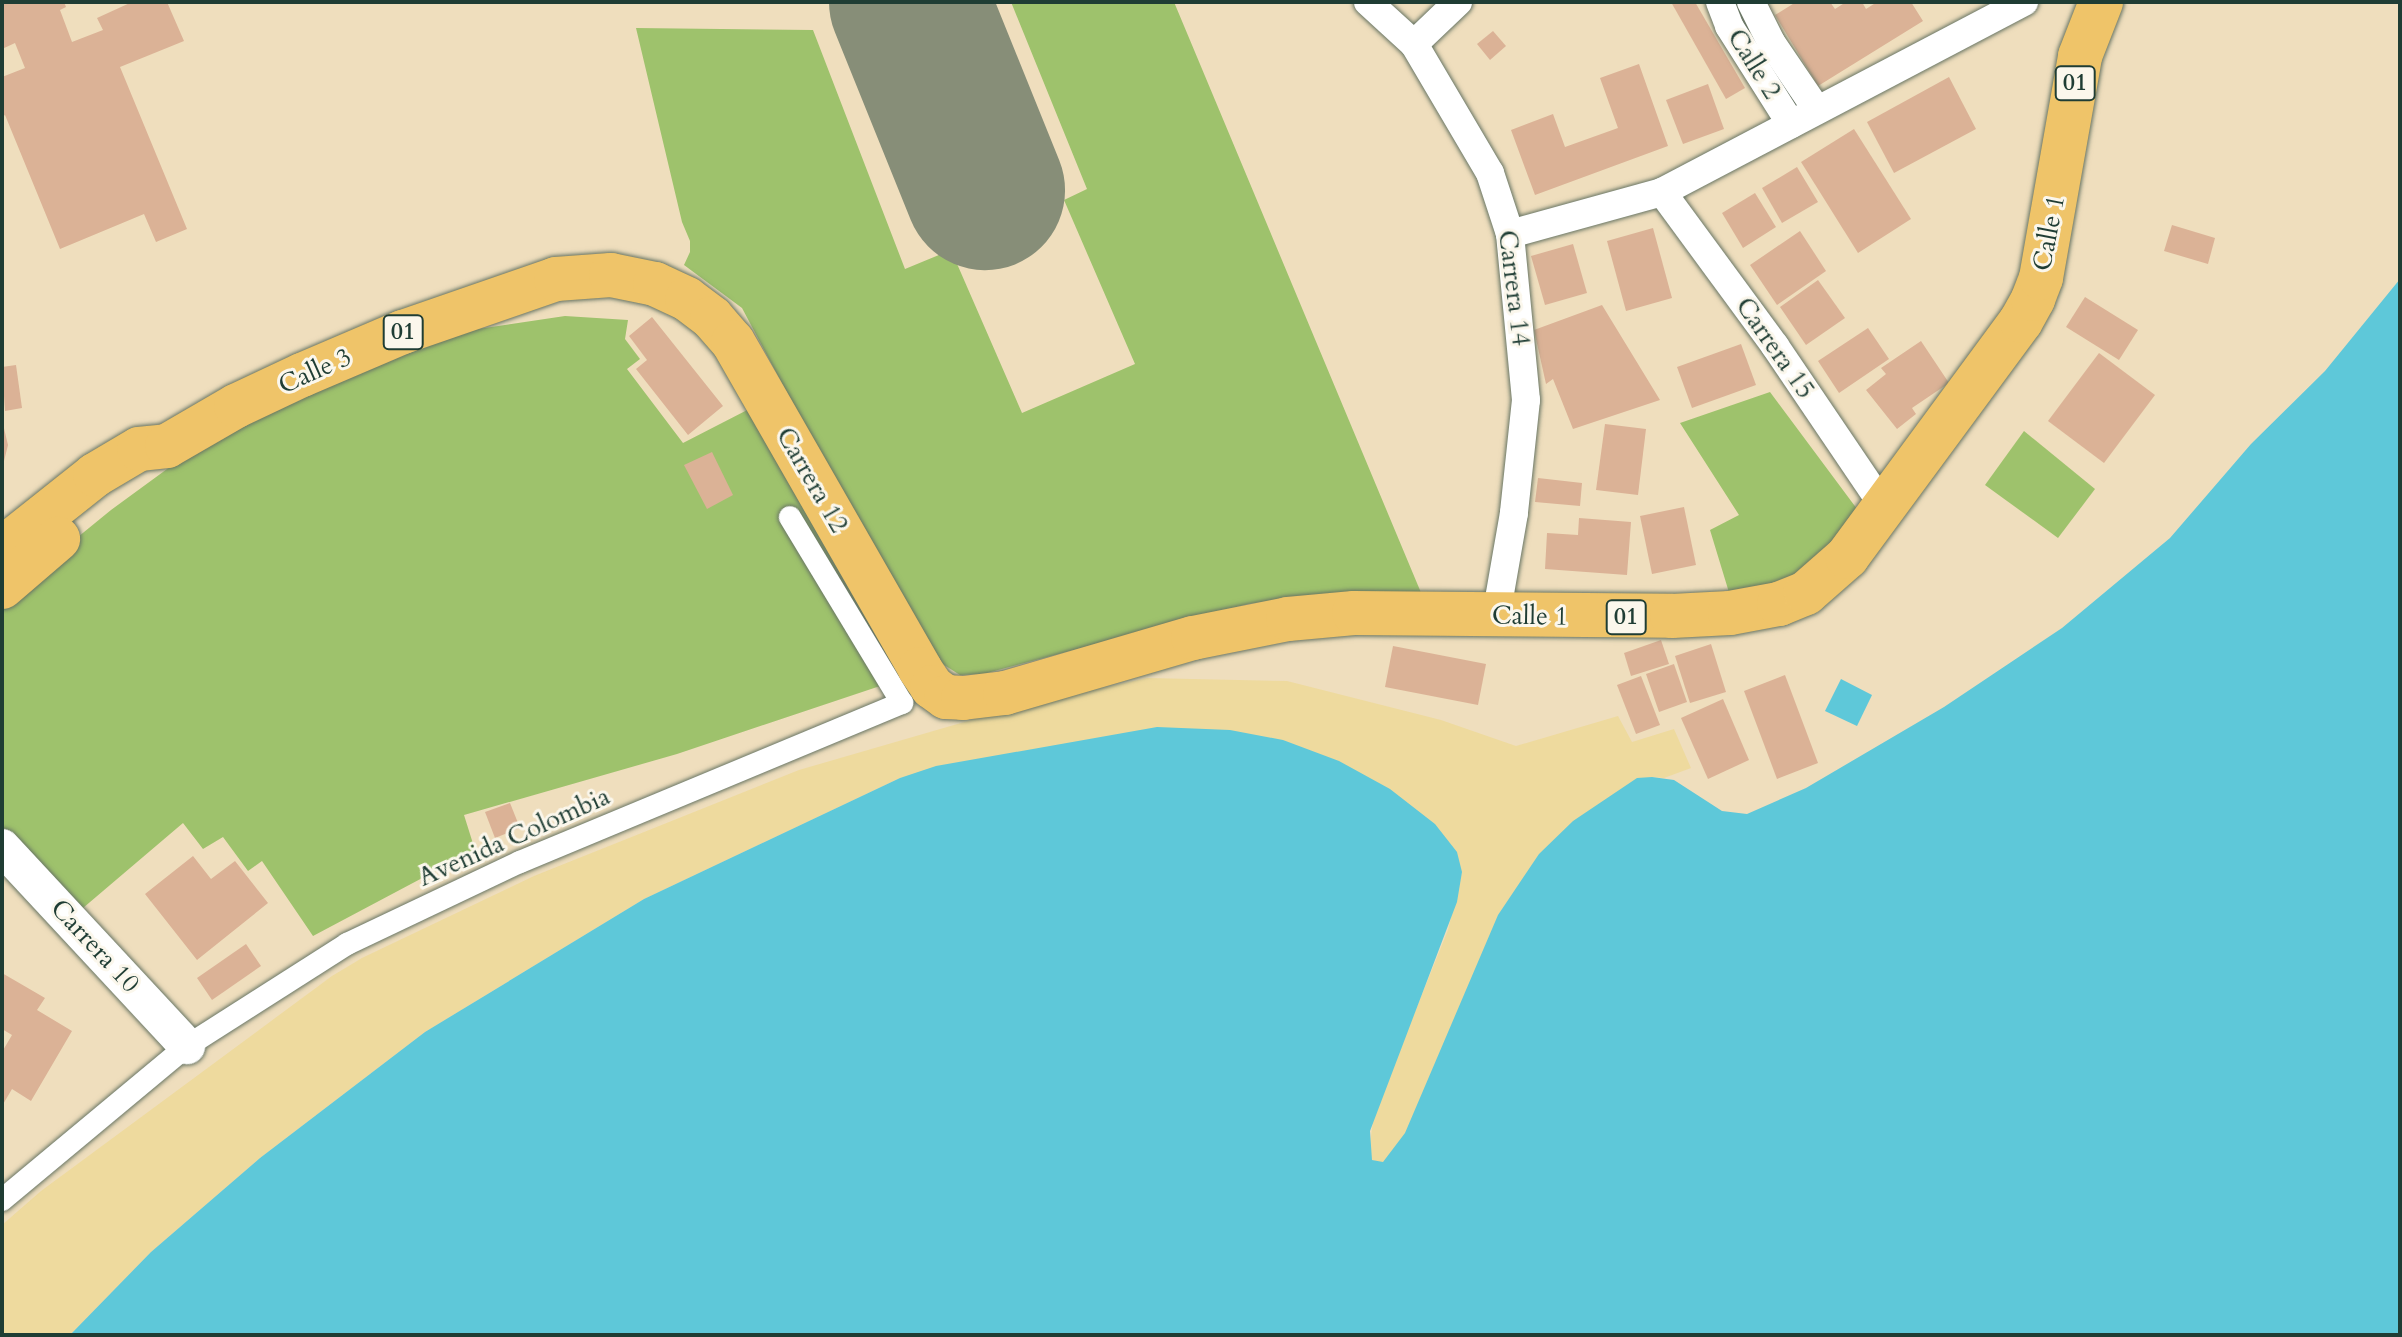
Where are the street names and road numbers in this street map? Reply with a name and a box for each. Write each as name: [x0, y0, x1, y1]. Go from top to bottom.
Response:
street label: Calle 2: [1721, 23, 1787, 105]
road number: 01: [2053, 63, 2097, 103]
street label: Calle 1: [2026, 193, 2072, 273]
street label: Carrera 14: [1491, 228, 1537, 348]
street label: Carrera 15: [1729, 291, 1821, 405]
road number: 01: [381, 312, 425, 352]
street label: Calle 3: [274, 341, 356, 401]
street label: Carrera 12: [769, 422, 855, 538]
road number: 01: [1604, 597, 1648, 637]
street label: Calle 1: [1492, 600, 1568, 632]
street label: Avenida Colombia: [413, 781, 615, 893]
street label: Carrera 10: [44, 893, 146, 999]

